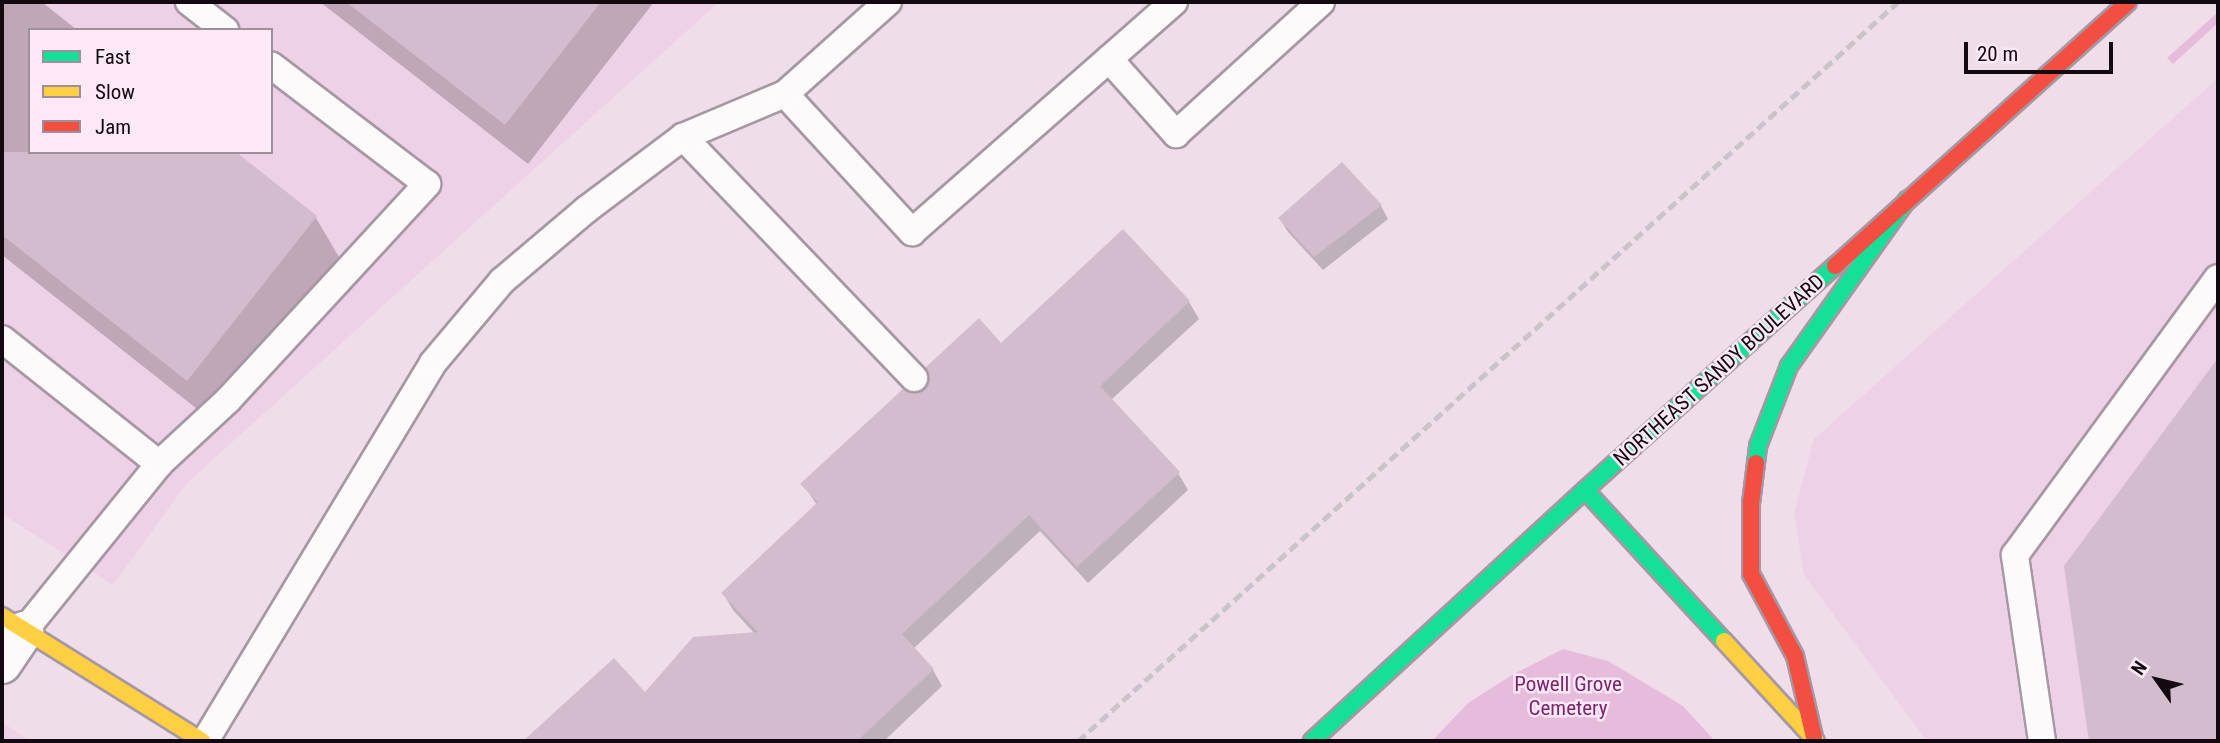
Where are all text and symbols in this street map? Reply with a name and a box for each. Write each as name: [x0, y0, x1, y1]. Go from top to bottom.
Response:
legend: [28, 28, 273, 154]
scale bar: [1968, 28, 2117, 72]
text: 20 m: [1977, 42, 2018, 66]
text: Fast: [95, 45, 131, 69]
text: Slow: [95, 80, 135, 104]
text: Jam: [95, 115, 131, 139]
street label: NORTHEAST SANDY BOULEVARD: [1608, 269, 1830, 471]
north arrow: [2122, 645, 2192, 715]
text: N: [2126, 657, 2152, 679]
park label: Powell Grove Cemetery: [1514, 671, 1622, 721]

